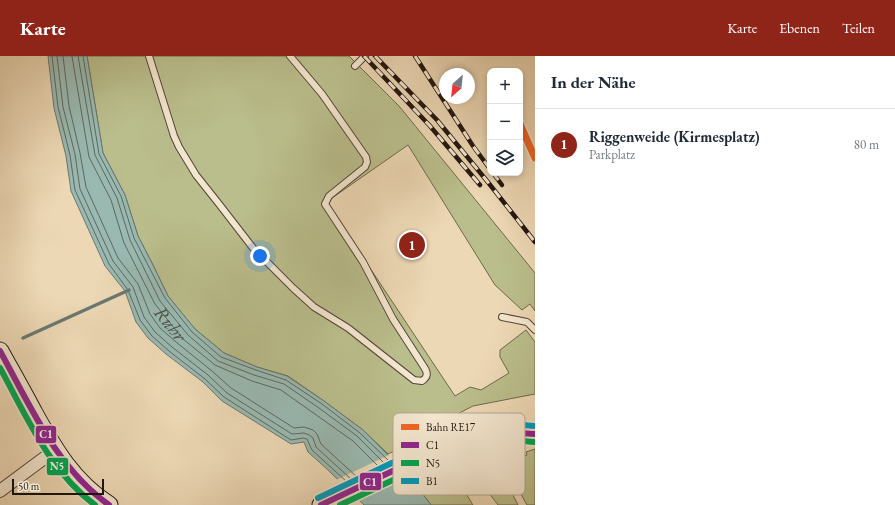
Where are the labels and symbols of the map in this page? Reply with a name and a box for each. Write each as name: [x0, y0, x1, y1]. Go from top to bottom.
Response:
north arrow: [439, 68, 475, 104]
pin: 1: [399, 230, 425, 260]
your location: [250, 246, 270, 266]
water label: Ruhr: [148, 301, 193, 347]
legend: [393, 413, 525, 495]
text: Bahn RE17: [426, 420, 476, 434]
line badge: C1: [35, 425, 57, 444]
text: C1: [39, 427, 53, 441]
text: C1: [426, 438, 439, 452]
text: N5: [426, 456, 440, 470]
line badge: N5: [46, 457, 69, 476]
text: N5: [50, 459, 64, 473]
line badge: C1: [359, 472, 382, 491]
text: B1: [426, 474, 438, 488]
text: C1: [363, 475, 377, 489]
scale bar: [12, 477, 104, 496]

